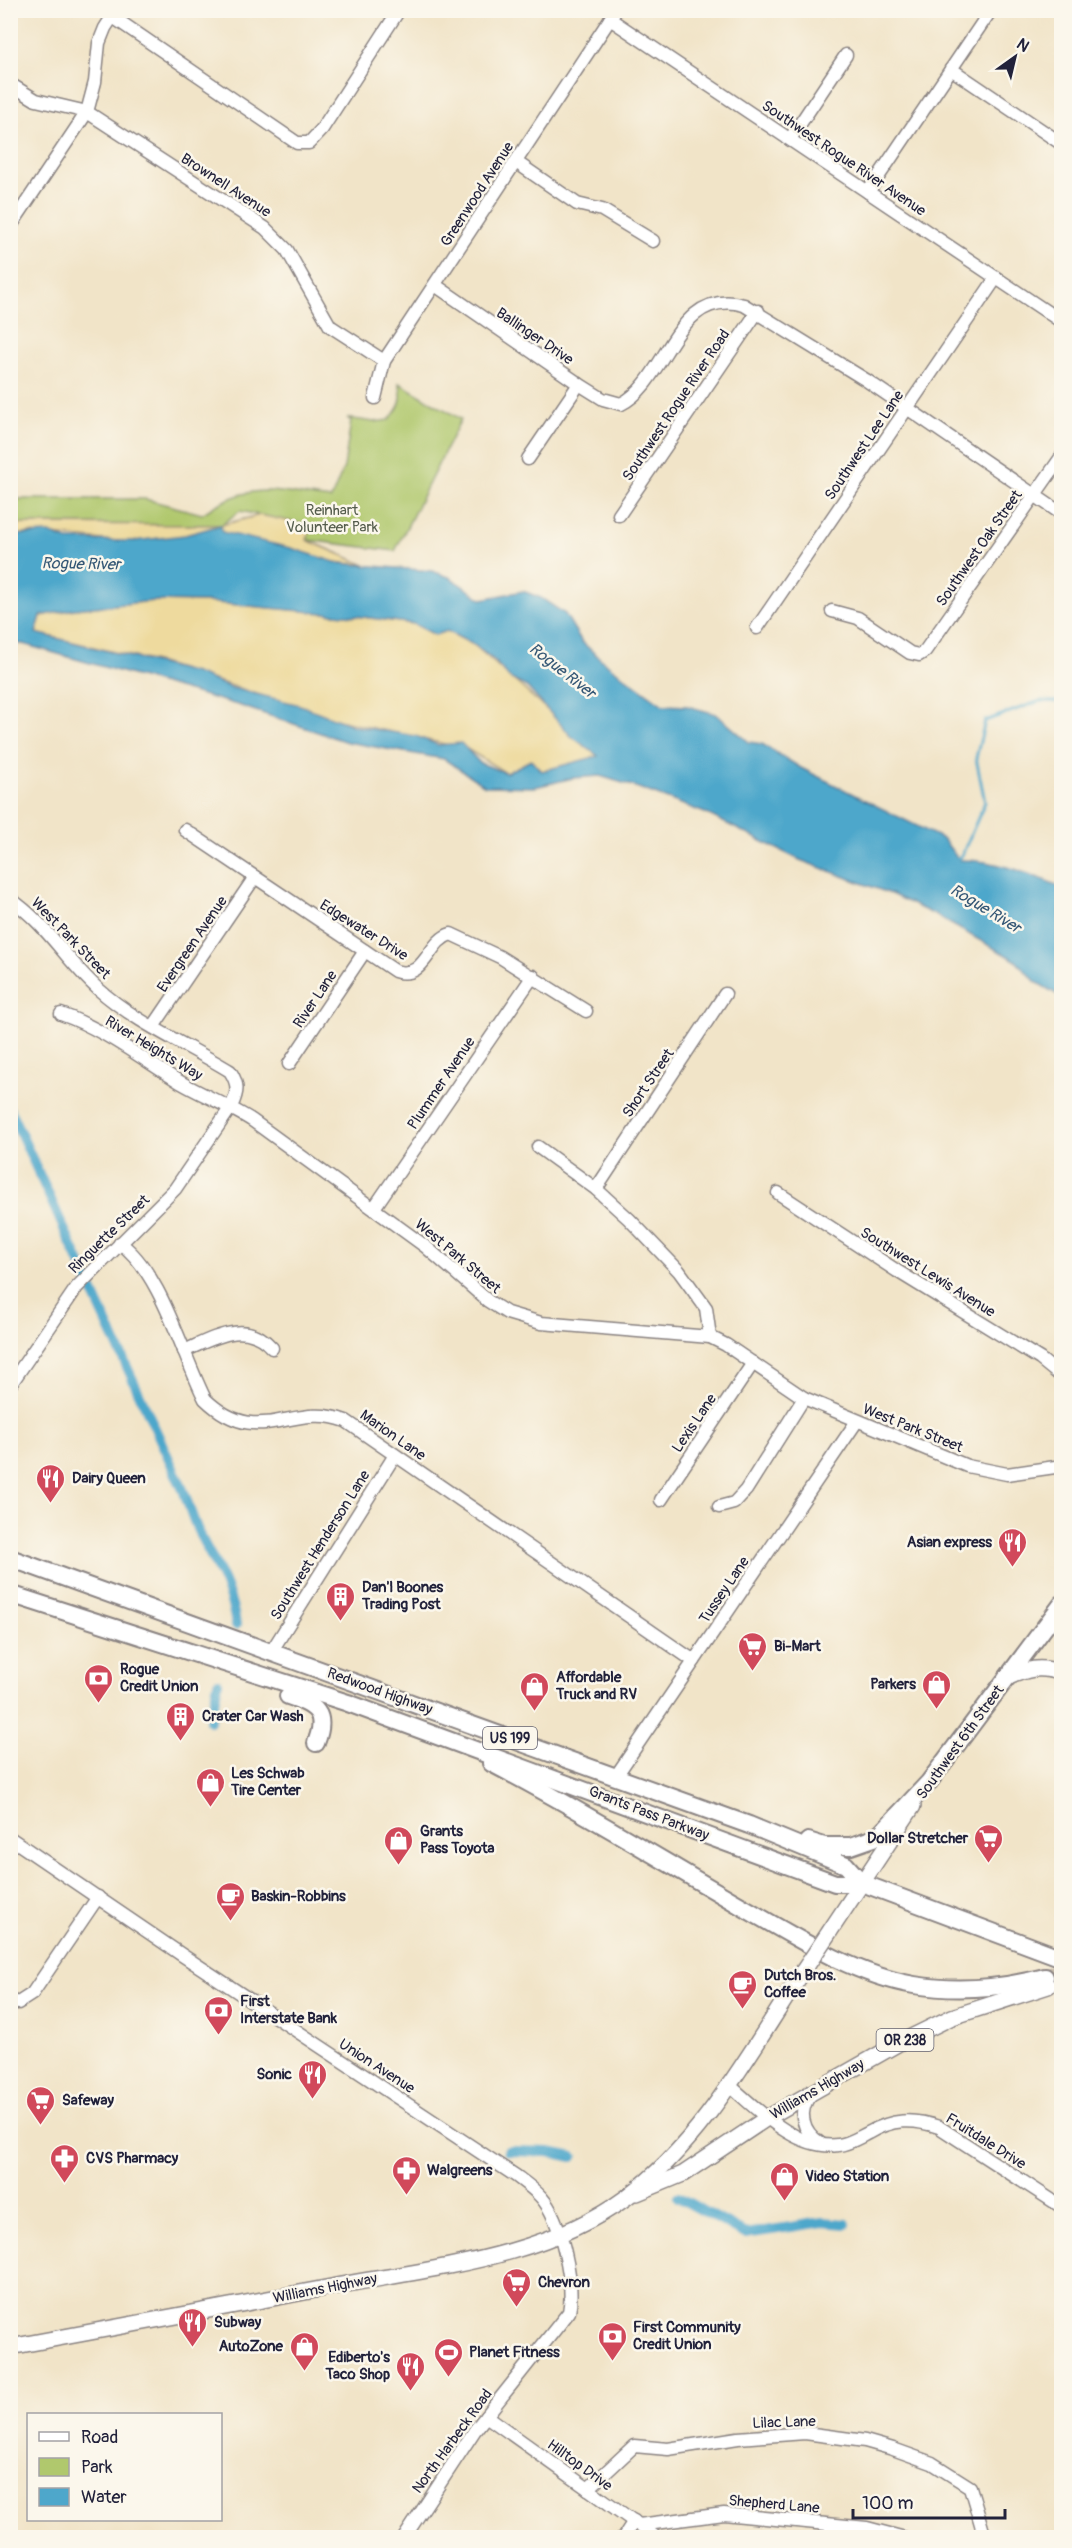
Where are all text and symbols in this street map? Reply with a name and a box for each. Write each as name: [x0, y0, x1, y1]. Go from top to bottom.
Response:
north arrow: [985, 27, 1045, 87]
text: N: [1013, 34, 1033, 57]
street label: Southwest Rogue River Avenue: [758, 96, 930, 221]
street label: Greenwood Avenue: [437, 138, 519, 250]
street label: Brownell Avenue: [177, 149, 275, 222]
street label: Ballinger Drive: [492, 304, 578, 370]
street label: Southwest Rogue River Road: [618, 326, 734, 485]
street label: Southwest Lee Lane: [821, 386, 909, 504]
street label: Southwest Oak Street: [932, 486, 1027, 610]
park label: Reinhart Volunteer Park: [286, 501, 379, 537]
water label: Rogue River: [41, 553, 123, 575]
water label: Rogue River: [525, 639, 601, 704]
water label: Rogue River: [947, 880, 1026, 939]
street label: Evergreen Avenue: [153, 892, 232, 996]
street label: West Park Street: [27, 893, 115, 984]
street label: Edgewater Drive: [316, 896, 412, 965]
street label: River Lane: [289, 966, 342, 1032]
street label: River Heights Way: [102, 1012, 206, 1085]
street label: Plummer Avenue: [403, 1033, 480, 1133]
street label: Short Street: [618, 1044, 679, 1121]
street label: Ringuette Street: [65, 1190, 155, 1278]
street label: West Park Street: [411, 1215, 505, 1298]
street label: Southwest Lewis Avenue: [857, 1223, 999, 1322]
street label: Lexis Lane: [668, 1390, 721, 1456]
street label: West Park Street: [860, 1400, 967, 1458]
street label: Marion Lane: [356, 1406, 430, 1465]
restaurant icon: Dairy Queen: [35, 1462, 67, 1504]
street label: Southwest Henderson Lane: [267, 1466, 375, 1624]
place label: Dairy Queen: [72, 1469, 146, 1488]
restaurant icon: Asian express: [997, 1526, 1029, 1568]
place label: Asian express: [907, 1533, 992, 1552]
street label: Tussey Lane: [695, 1553, 754, 1627]
place label: Dan'l Boones Trading Post: [361, 1578, 444, 1614]
building icon: Dan'l Boones Trading Post: [325, 1580, 357, 1622]
supermarket icon: Bi-Mart: [737, 1630, 769, 1672]
place label: Bi-Mart: [774, 1637, 822, 1656]
place label: Rogue Credit Union: [120, 1660, 199, 1696]
bank icon: Rogue Credit Union: [83, 1662, 115, 1704]
street label: Redwood Highway: [325, 1664, 436, 1720]
place label: Affordable Truck and RV: [555, 1668, 637, 1704]
shop icon: Parkers: [921, 1668, 953, 1710]
shop icon: Affordable Truck and RV: [519, 1670, 551, 1712]
place label: Parkers: [870, 1675, 916, 1694]
street label: Southwest 6th Street: [913, 1681, 1009, 1803]
building icon: Crater Car Wash: [165, 1700, 197, 1742]
place label: Crater Car Wash: [202, 1707, 304, 1726]
road number: US 199: [483, 1727, 537, 1749]
place label: Les Schwab Tire Center: [230, 1764, 305, 1800]
shop icon: Les Schwab Tire Center: [194, 1766, 226, 1808]
street label: Grants Pass Parkway: [586, 1782, 712, 1845]
place label: Grants Pass Toyota: [420, 1822, 495, 1858]
supermarket icon: Dollar Stretcher: [973, 1822, 1005, 1864]
shop icon: Grants Pass Toyota: [383, 1824, 415, 1866]
place label: Dollar Stretcher: [867, 1829, 969, 1848]
cafe icon: Baskin-Robbins: [214, 1880, 246, 1922]
place label: Baskin-Robbins: [251, 1887, 346, 1906]
place label: Dutch Bros. Coffee: [764, 1966, 836, 2002]
cafe icon: Dutch Bros. Coffee: [727, 1968, 759, 2010]
place label: First Interstate Bank: [240, 1992, 338, 2028]
bank icon: First Interstate Bank: [203, 1994, 235, 2036]
road number: OR 238: [876, 2029, 934, 2051]
street label: Union Avenue: [335, 2035, 419, 2098]
street label: Williams Highway: [767, 2054, 868, 2124]
restaurant icon: Sonic: [297, 2058, 329, 2100]
place label: Sonic: [257, 2065, 292, 2084]
supermarket icon: Safeway: [25, 2084, 57, 2126]
place label: Safeway: [62, 2091, 114, 2110]
street label: Fruitdale Drive: [942, 2109, 1030, 2174]
pharmacy icon: CVS Pharmacy: [49, 2142, 81, 2184]
place label: CVS Pharmacy: [86, 2149, 179, 2168]
pharmacy icon: Walgreens: [390, 2154, 422, 2196]
shop icon: Video Station: [768, 2160, 800, 2202]
place label: Walgreens: [427, 2161, 493, 2180]
place label: Video Station: [805, 2167, 890, 2186]
supermarket icon: Chevron: [501, 2266, 533, 2308]
street label: Williams Highway: [271, 2269, 379, 2308]
place label: Chevron: [538, 2273, 590, 2292]
restaurant icon: Subway: [177, 2306, 209, 2348]
place label: Subway: [214, 2313, 262, 2332]
place label: First Community Credit Union: [633, 2318, 741, 2354]
bank icon: First Community Credit Union: [596, 2320, 628, 2362]
shop icon: AutoZone: [288, 2330, 320, 2372]
sports icon: Planet Fitness: [432, 2336, 464, 2378]
place label: AutoZone: [219, 2337, 284, 2356]
place label: Planet Fitness: [469, 2343, 560, 2362]
place label: Ediberto's Taco Shop: [325, 2348, 390, 2384]
restaurant icon: Ediberto's Taco Shop: [395, 2350, 427, 2392]
street label: North Harbeck Road: [408, 2385, 497, 2497]
street label: Lilac Lane: [752, 2412, 817, 2433]
legend: [27, 2413, 222, 2521]
text: Road: [81, 2426, 118, 2449]
street label: Hilltop Drive: [543, 2435, 616, 2496]
text: Park: [81, 2456, 113, 2479]
scale bar: [853, 2482, 1004, 2520]
text: Water: [81, 2486, 127, 2509]
street label: Shepherd Lane: [728, 2491, 821, 2518]
text: 100 m: [862, 2492, 914, 2515]

